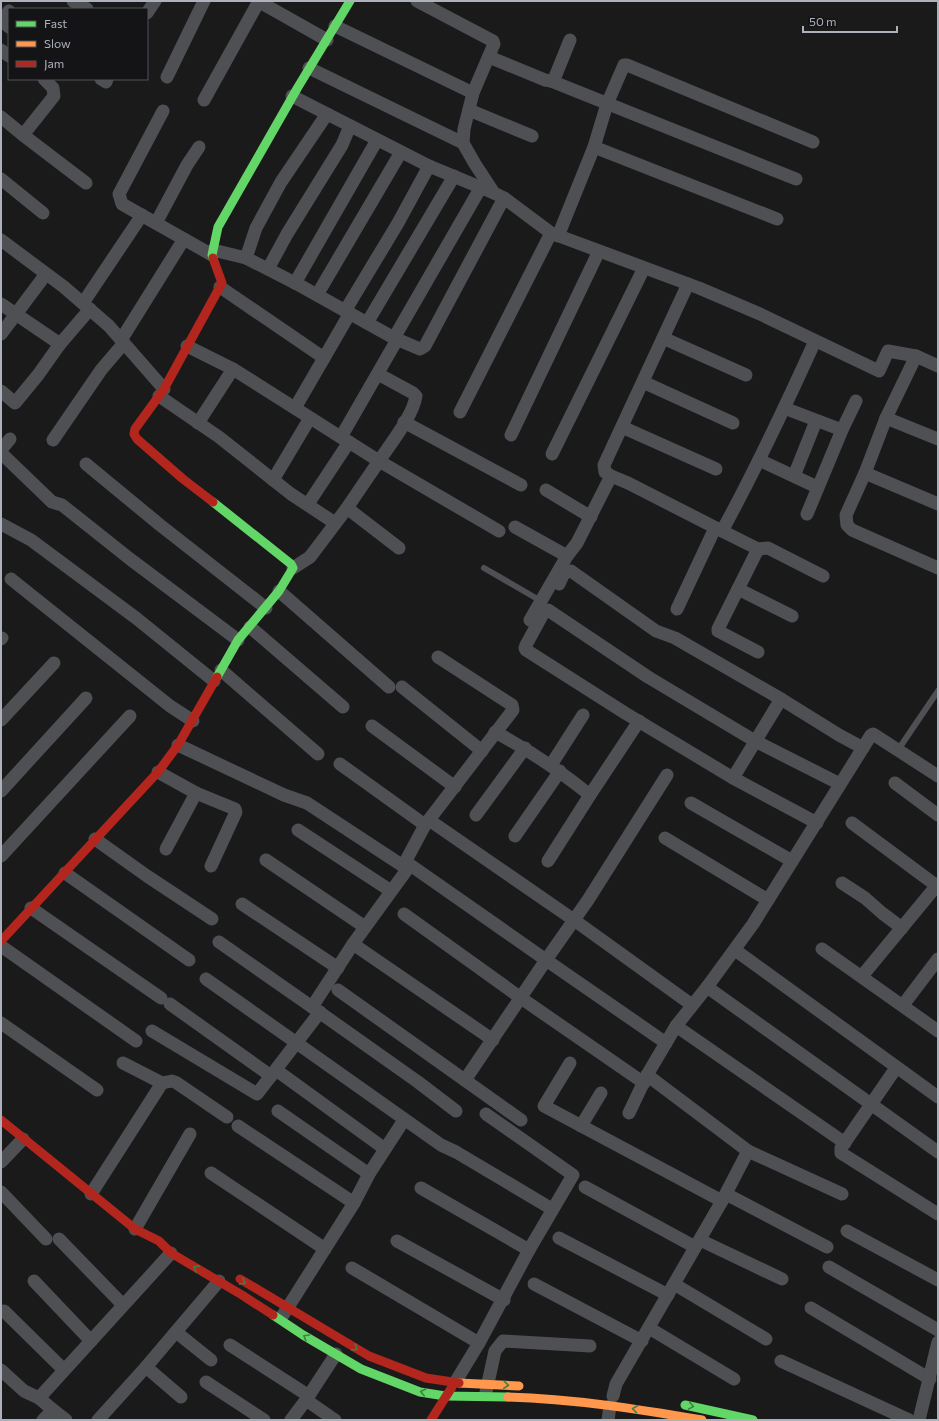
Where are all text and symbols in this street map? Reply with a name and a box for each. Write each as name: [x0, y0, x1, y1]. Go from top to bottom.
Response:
legend: [8, 8, 148, 80]
scale bar: [803, 8, 897, 34]
text: 50 m: [809, 14, 837, 28]
text: Fast: [44, 16, 67, 30]
text: Slow: [44, 36, 71, 50]
text: Jam: [44, 56, 64, 71]
one-way arrow: [193, 1265, 200, 1272]
one-way arrow: [239, 1277, 246, 1284]
one-way arrow: [303, 1334, 310, 1341]
one-way arrow: [351, 1343, 358, 1350]
one-way arrow: [503, 1380, 509, 1389]
one-way arrow: [419, 1388, 426, 1397]
one-way arrow: [688, 1402, 694, 1410]
one-way arrow: [632, 1405, 639, 1414]

